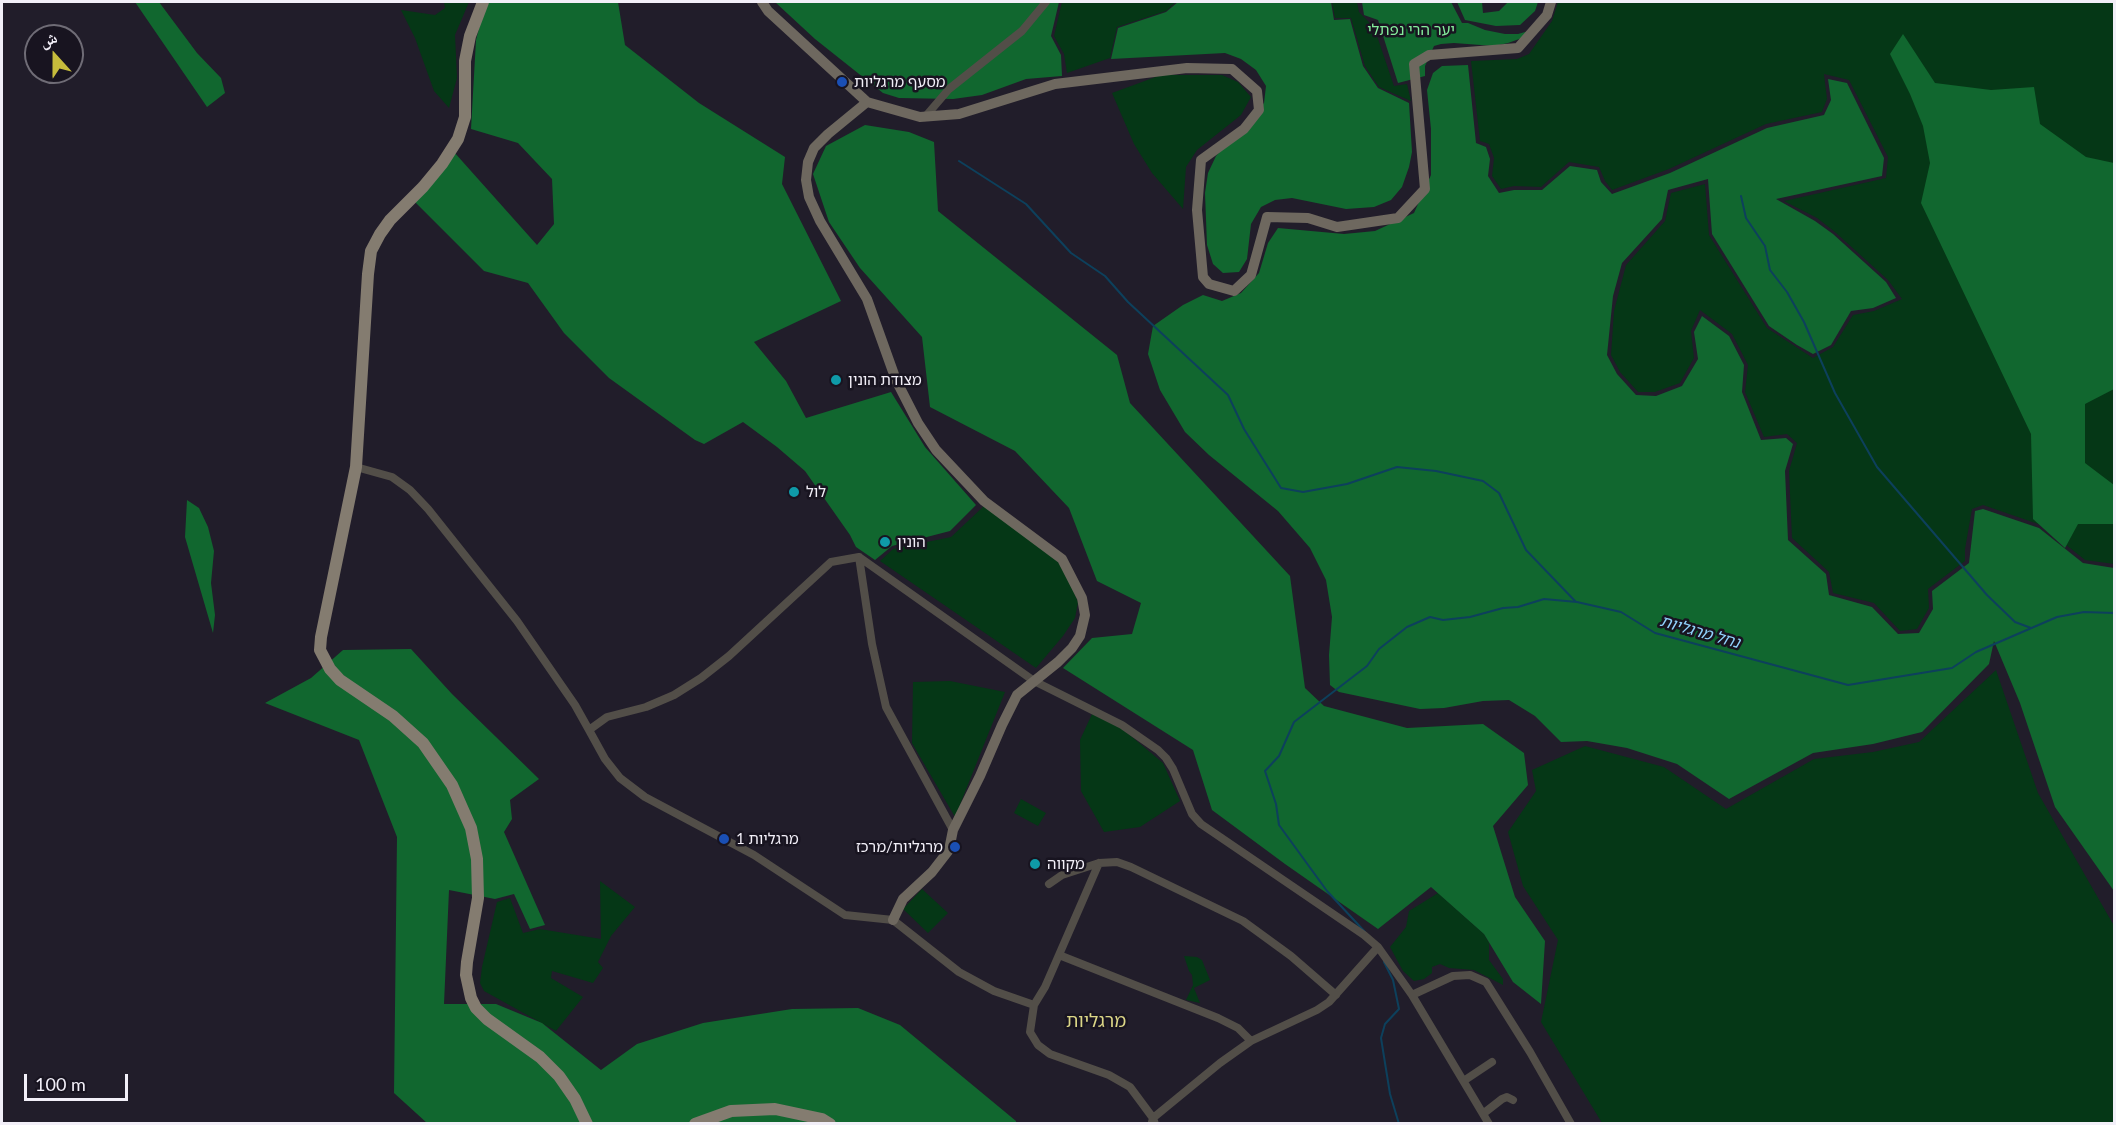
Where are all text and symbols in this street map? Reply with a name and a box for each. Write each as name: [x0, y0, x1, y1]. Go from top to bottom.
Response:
park label: יער הרי נפתלי: [1367, 21, 1455, 39]
north arrow: [24, 24, 84, 84]
text: ش: [37, 27, 59, 51]
place label: מסעף מרגליות: [854, 73, 945, 91]
marker: מסעף מרגליות: [835, 75, 849, 89]
place label: מצודת הונין: [848, 371, 922, 389]
marker: מצודת הונין: [829, 373, 843, 387]
place label: לול: [806, 483, 826, 501]
marker: לול: [787, 485, 801, 499]
place label: הונין: [897, 533, 926, 551]
marker: הונין: [878, 535, 892, 549]
water label: נחל מרגליות: [1658, 611, 1742, 653]
place label: מרגליות 1: [736, 830, 799, 848]
marker: מרגליות 1: [717, 832, 731, 846]
place label: מרגליות/מרכז: [856, 838, 943, 856]
marker: מרגליות/מרכז: [948, 840, 962, 854]
place label: מקווה: [1047, 855, 1085, 873]
marker: מקווה: [1028, 857, 1042, 871]
district label: מרגליות: [1066, 1010, 1126, 1032]
scale bar: [27, 1062, 130, 1100]
text: 100 m: [35, 1073, 86, 1095]

